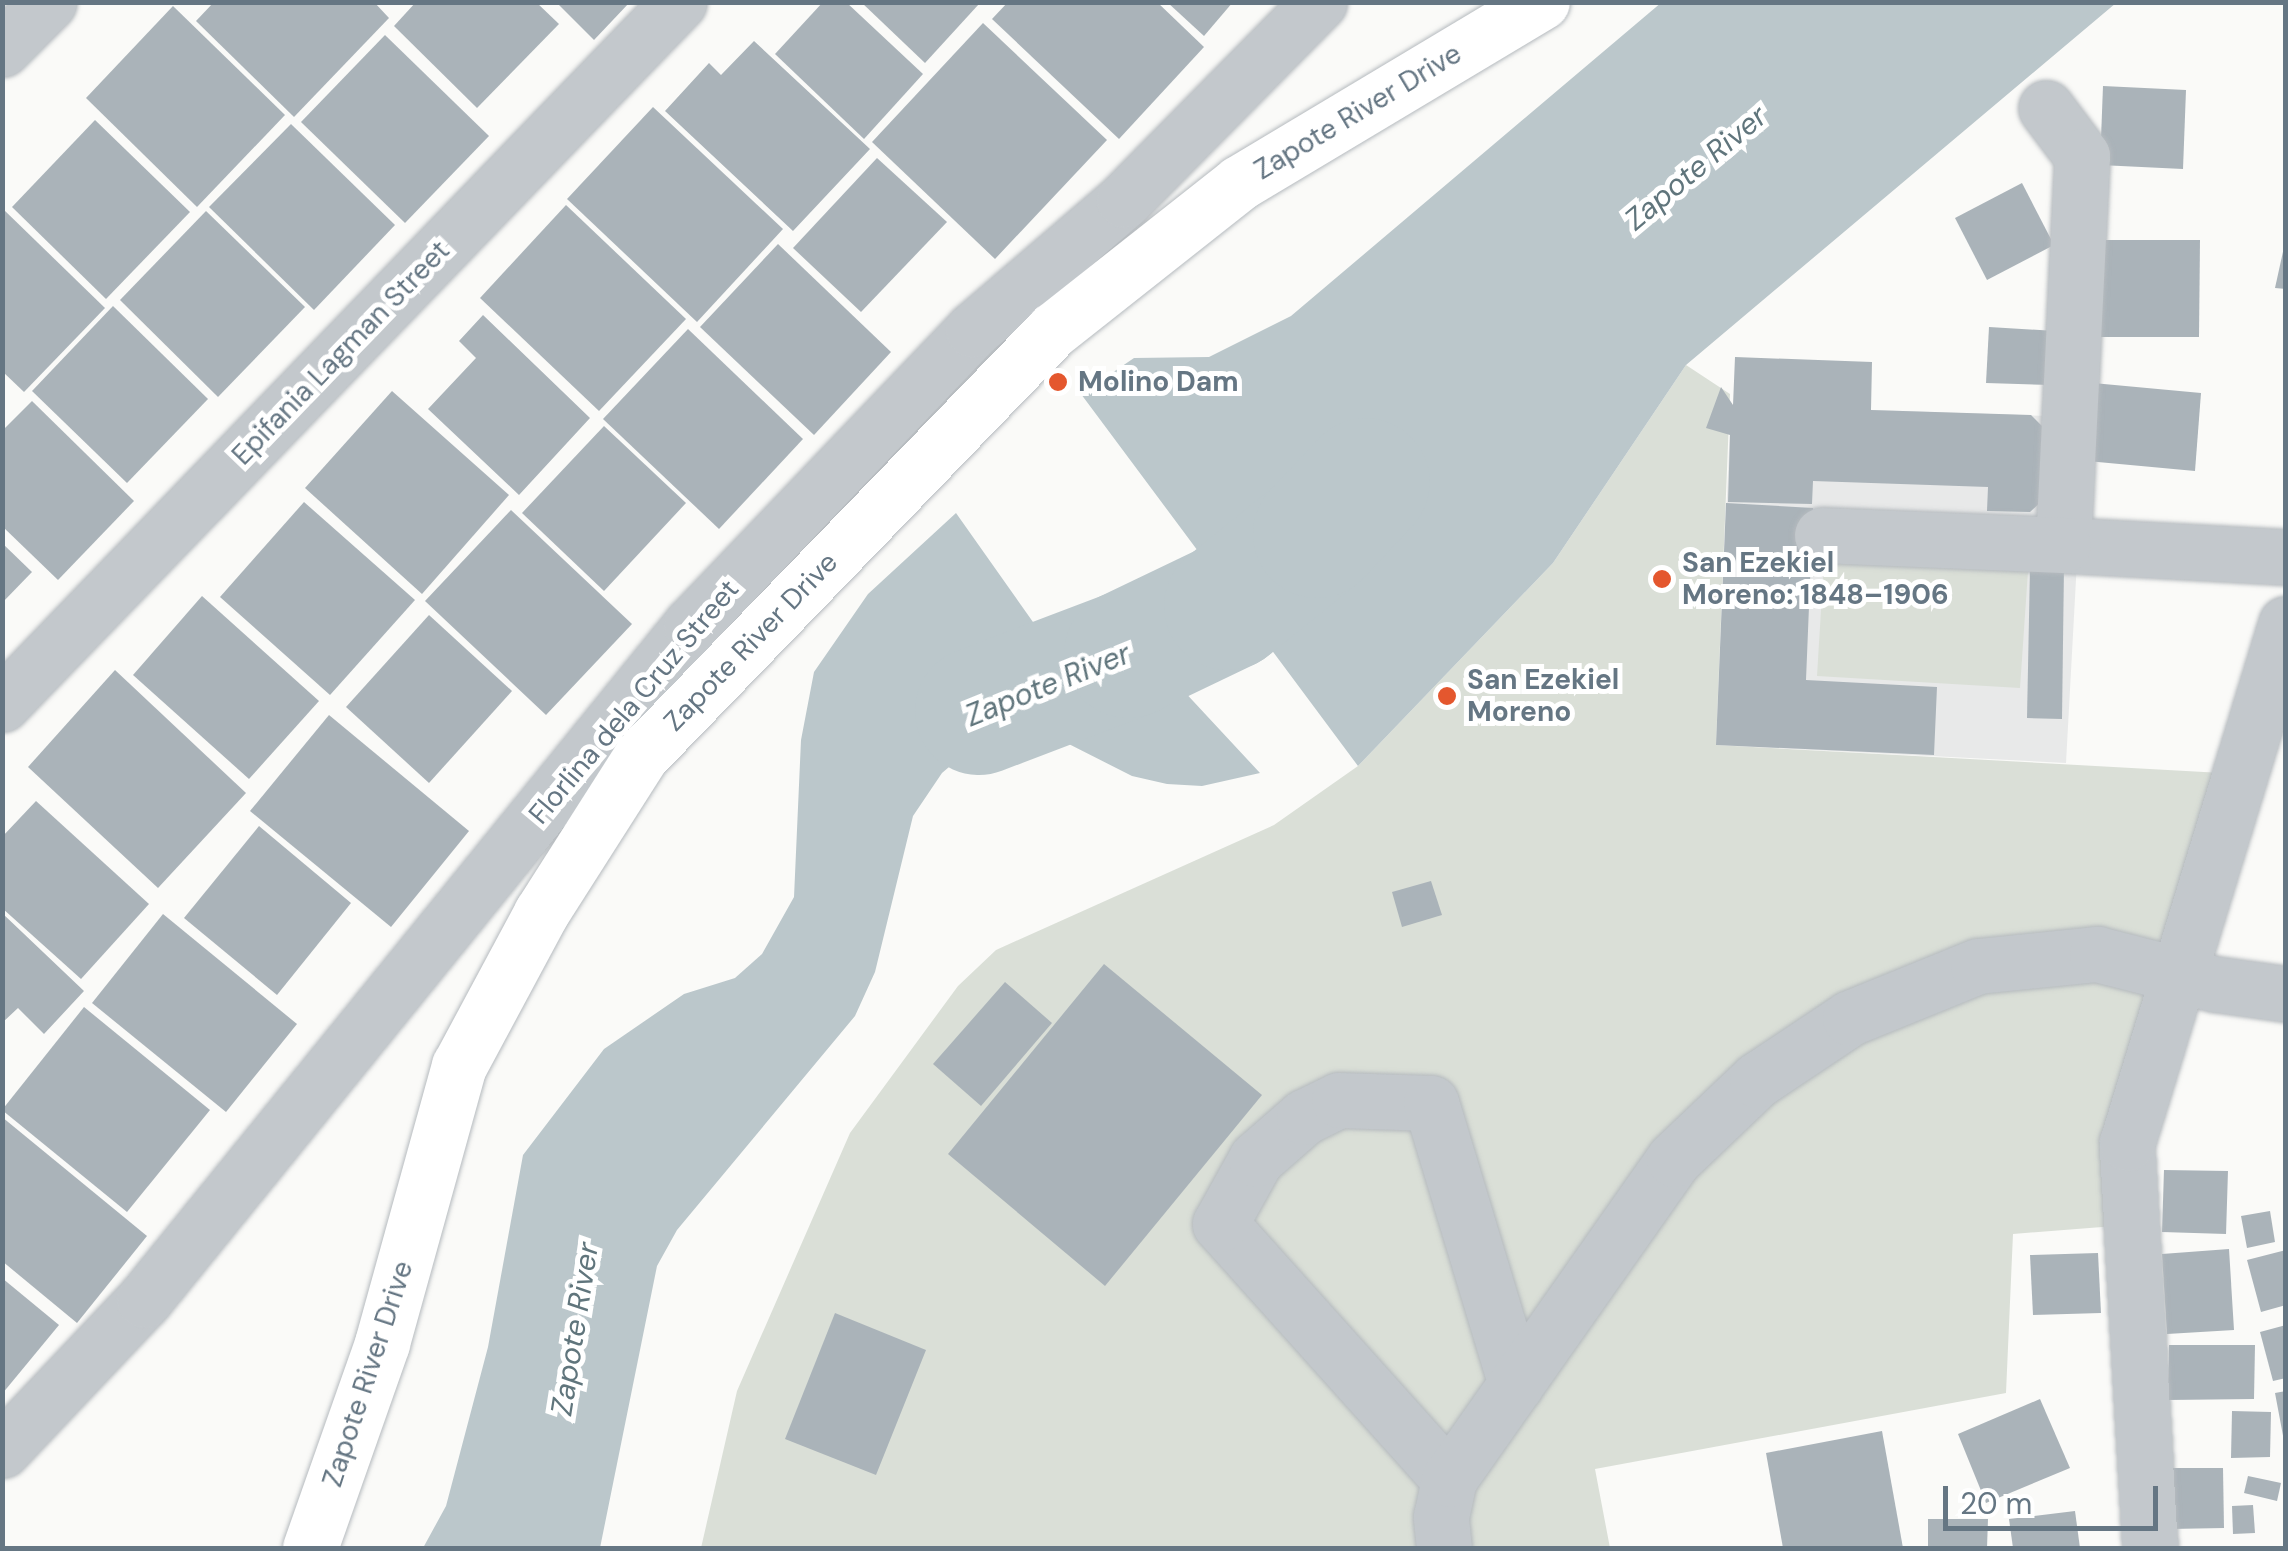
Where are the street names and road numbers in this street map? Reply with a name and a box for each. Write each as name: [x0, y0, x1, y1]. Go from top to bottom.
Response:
street label: Zapote River Drive: [1248, 37, 1468, 187]
street label: Epifania Lagman Street: [225, 234, 457, 472]
street label: Zapote River Drive: [657, 546, 845, 738]
street label: Florlina dela Cruz Street: [522, 573, 746, 831]
street label: Zapote River Drive: [316, 1257, 420, 1491]

